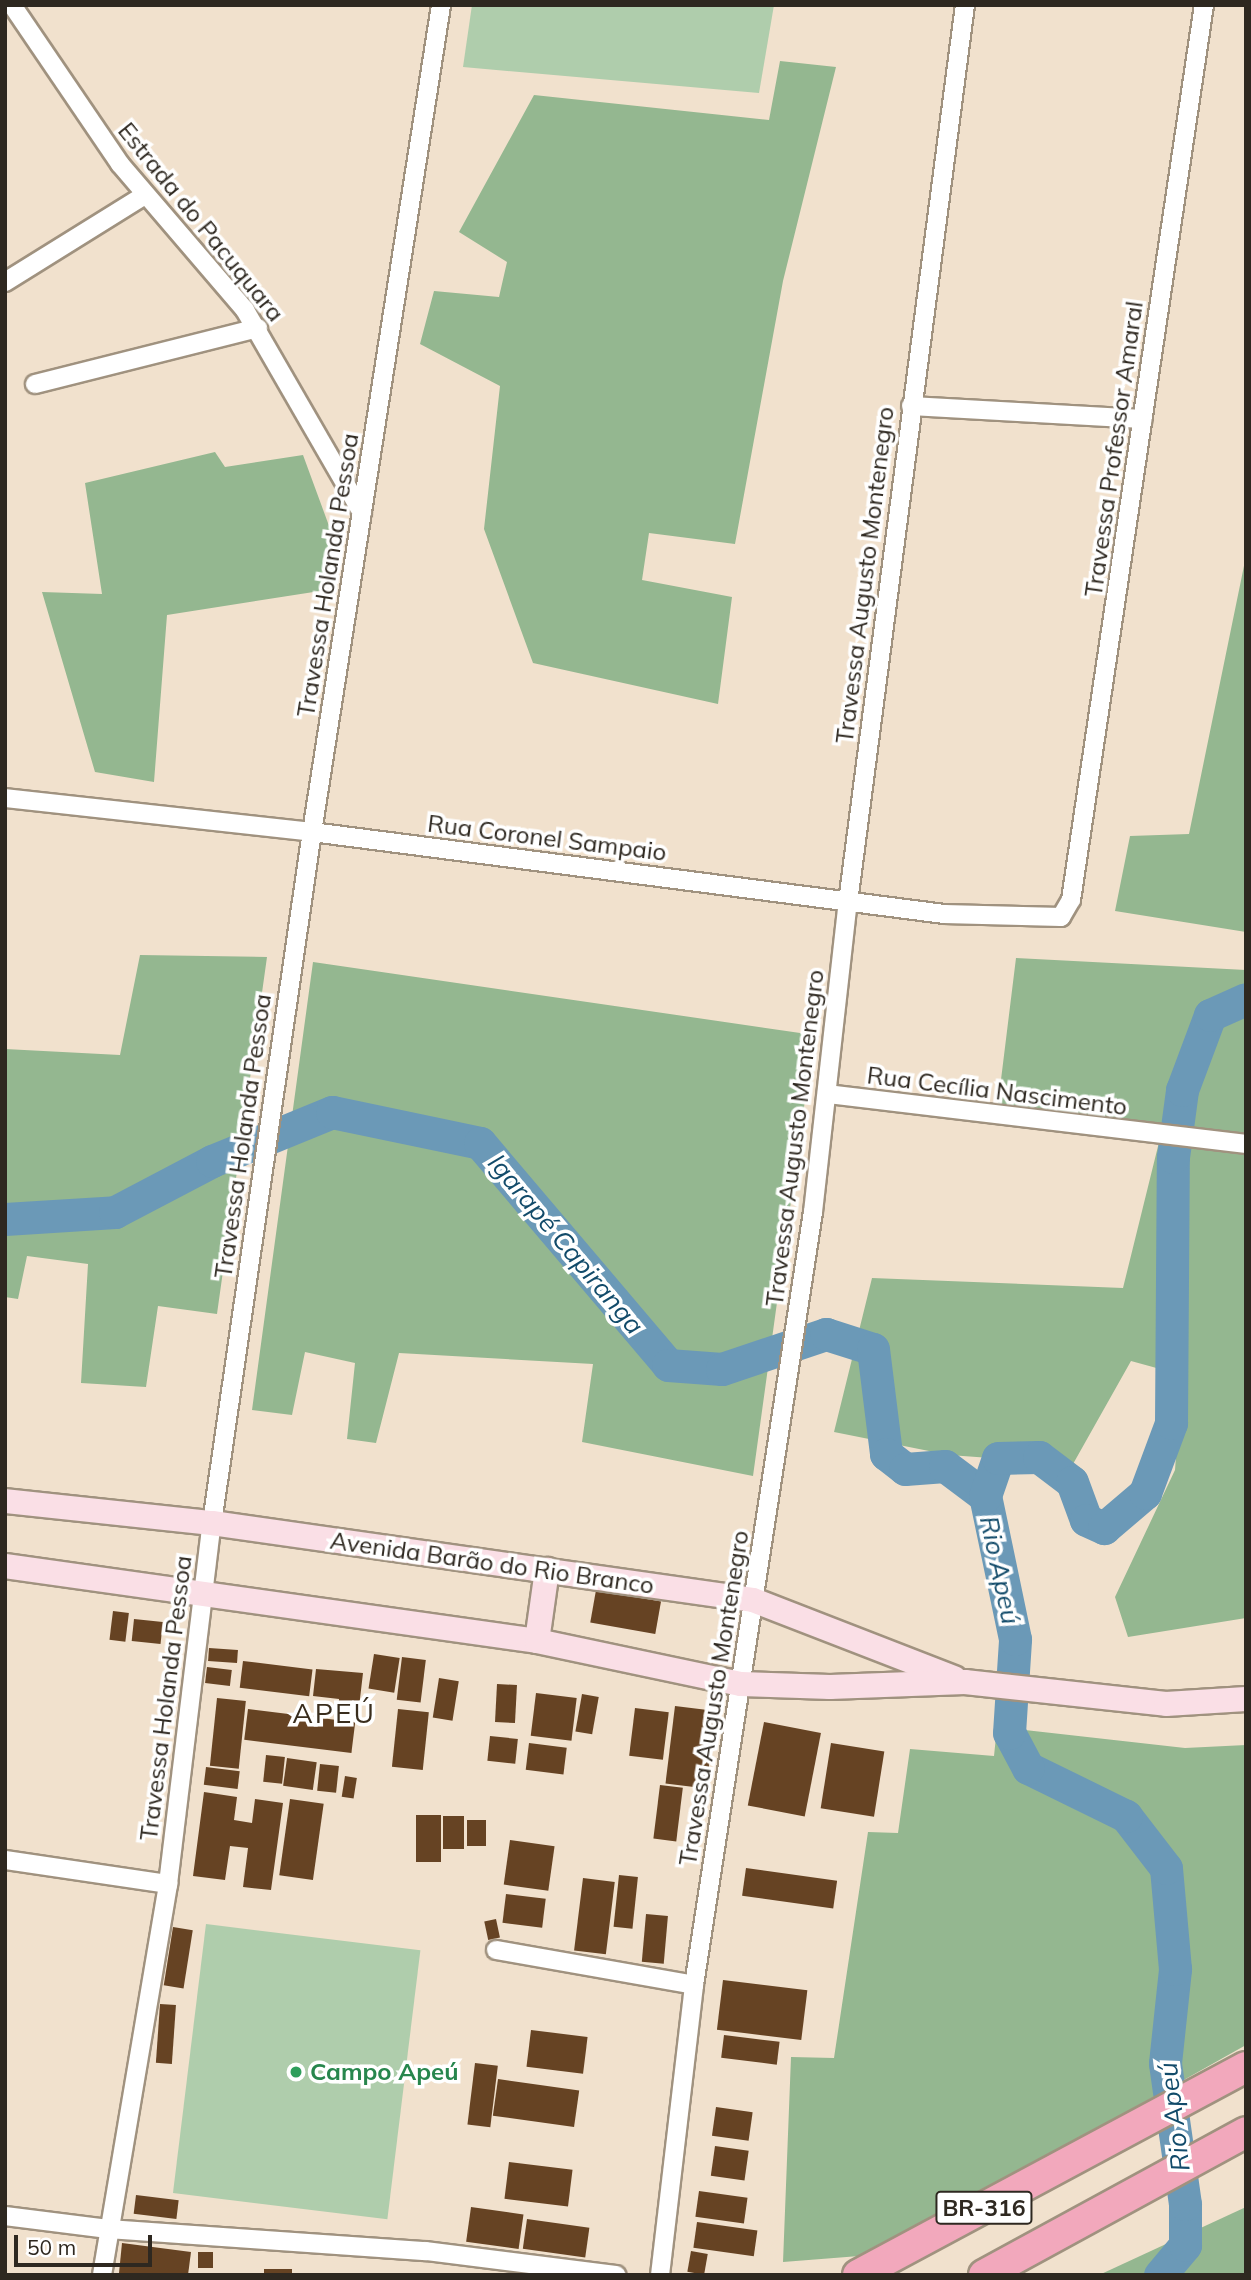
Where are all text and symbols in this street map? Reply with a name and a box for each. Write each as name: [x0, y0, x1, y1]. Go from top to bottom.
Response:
street label: Estrada do Pacuquara: [112, 117, 290, 327]
street label: Travessa Professor Amaral: [1079, 299, 1149, 599]
street label: Travessa Augusto Montenegro: [830, 405, 900, 745]
street label: Travessa Holanda Pessoa: [291, 431, 365, 719]
street label: Rua Coronel Sampaio: [426, 809, 668, 867]
street label: Travessa Augusto Montenegro: [760, 968, 830, 1308]
street label: Travessa Holanda Pessoa: [209, 992, 277, 1280]
street label: Rua Cecília Nascimento: [865, 1061, 1129, 1121]
water label: Igarapé Capiranga: [482, 1148, 650, 1340]
water label: Rio Apeú: [973, 1513, 1027, 1627]
street label: Avenida Barão do Rio Branco: [328, 1526, 656, 1600]
street label: Travessa Augusto Montenegro: [673, 1528, 755, 1868]
street label: Travessa Holanda Pessoa: [134, 1554, 198, 1842]
district label: APEÚ: [293, 1696, 375, 1730]
place label: Campo Apeú: [310, 2058, 458, 2086]
water label: Rio Apeú: [1152, 2061, 1196, 2173]
marker: Campo Apeú: [288, 2064, 304, 2080]
road number: BR-316: [935, 2188, 1033, 2228]
scale bar: [18, 2220, 156, 2264]
text: 50 m: [27, 2234, 76, 2260]

